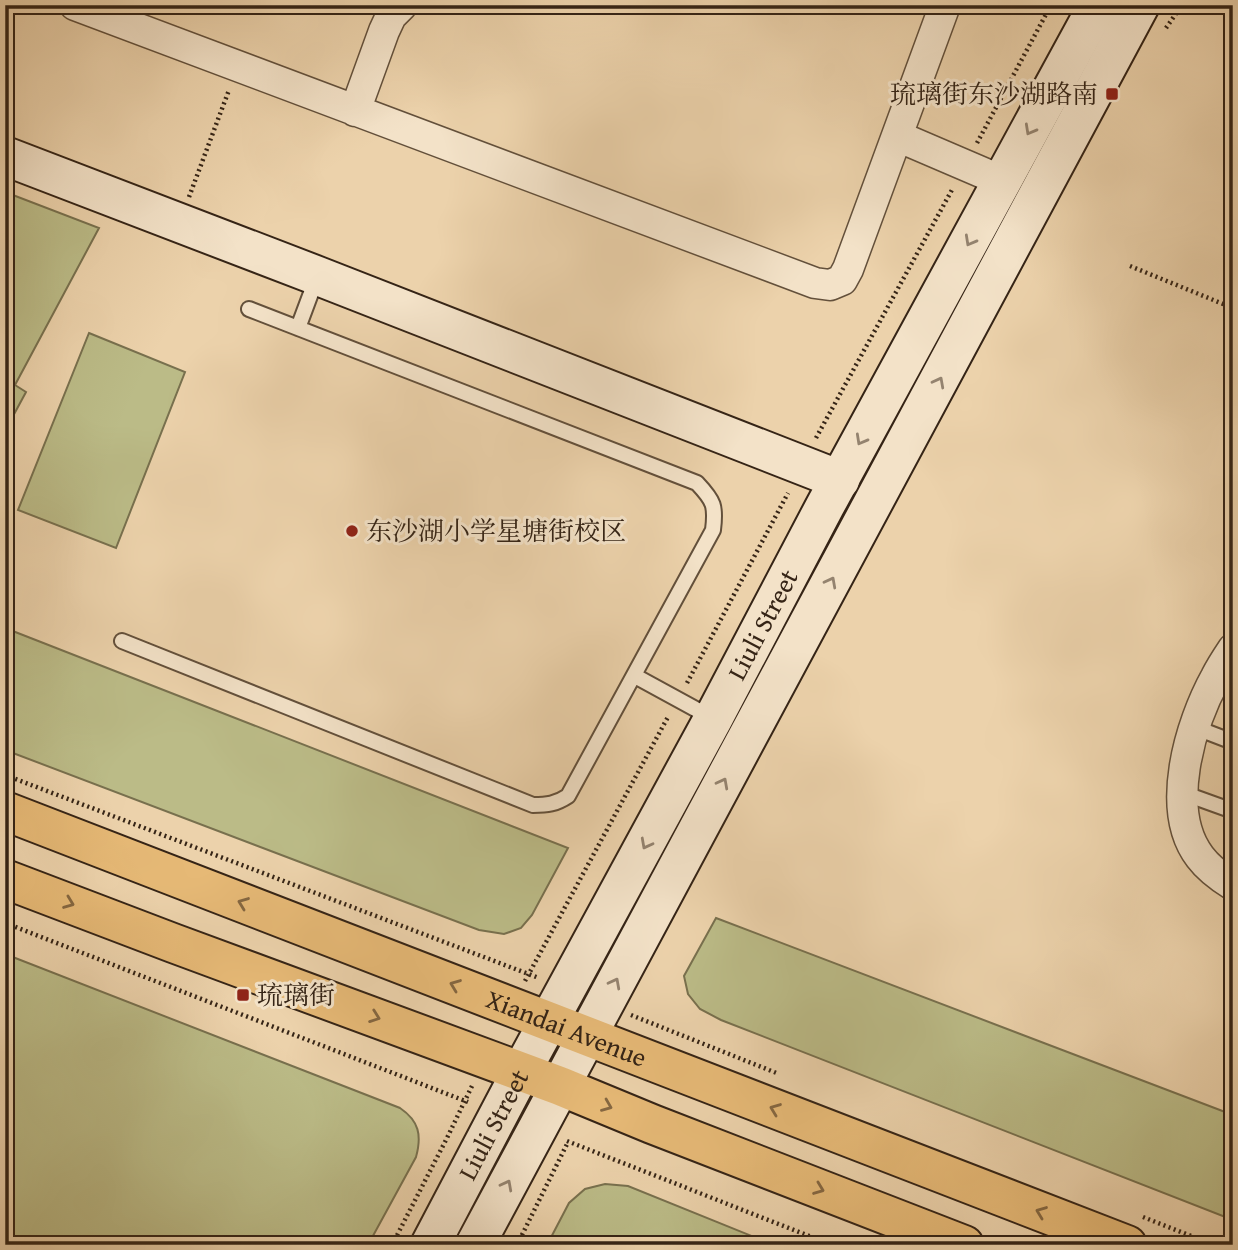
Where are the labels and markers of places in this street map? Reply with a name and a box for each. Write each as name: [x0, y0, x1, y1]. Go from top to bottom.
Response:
place label: 琉璃街东沙湖路南: [890, 74, 1098, 113]
marker: 琉璃街东沙湖路南: [1104, 86, 1120, 102]
place label: 东沙湖小学星塘街校区: [366, 511, 626, 550]
marker: 东沙湖小学星塘街校区: [344, 523, 360, 539]
place label: 琉璃街: [257, 975, 335, 1014]
marker: 琉璃街: [235, 987, 251, 1003]

